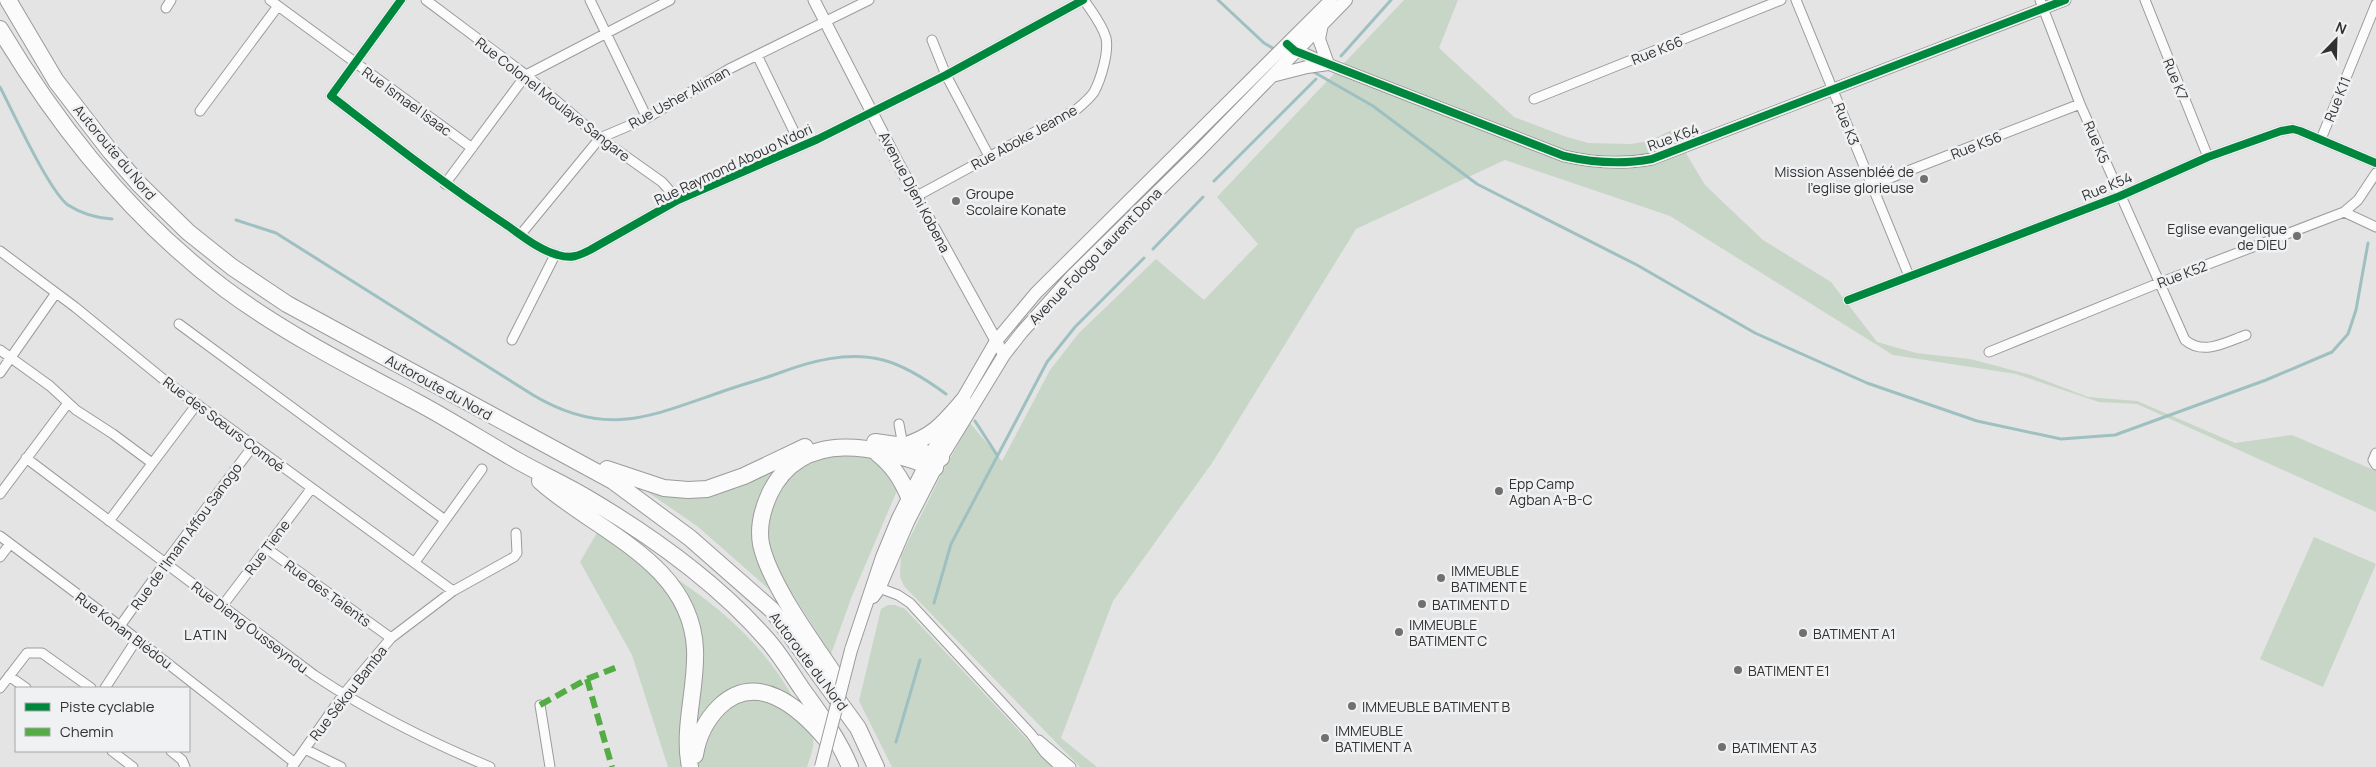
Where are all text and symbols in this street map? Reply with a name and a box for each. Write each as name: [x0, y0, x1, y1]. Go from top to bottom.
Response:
north arrow: [2311, 15, 2361, 65]
text: N: [2333, 17, 2350, 38]
street label: Rue K66: [1628, 31, 1686, 69]
street label: Rue Colonel Moulaye Sangare: [472, 33, 634, 165]
street label: Rue K7: [2159, 55, 2193, 103]
street label: Rue Usher Aliman: [625, 61, 733, 133]
street label: Rue Ismael Isaac: [358, 62, 456, 140]
street label: Rue K11: [2319, 73, 2355, 125]
street label: Autoroute du Nord: [69, 100, 161, 204]
street label: Rue Aboke Jeanne: [968, 100, 1080, 174]
street label: Rue K3: [1830, 100, 1864, 148]
street label: Rue K5: [2080, 118, 2114, 166]
street label: Rue Raymond Abouo N'dori: [651, 119, 815, 209]
street label: Rue K64: [1645, 119, 1701, 155]
street label: Rue K56: [1948, 127, 2004, 163]
street label: Avenue Djeni Kobena: [875, 128, 955, 256]
place label: Mission Assenbléé de l'eglise glorieuse: [1775, 162, 1914, 197]
street label: Rue K54: [2079, 167, 2135, 205]
marker: Mission Assenbléé de l'eglise glorieuse: [1918, 173, 1930, 185]
street label: Avenue Fologo Laurent Dona: [1024, 183, 1166, 329]
place label: Groupe Scolaire Konate: [966, 184, 1066, 219]
marker: Groupe Scolaire Konate: [950, 195, 962, 207]
place label: Eglise evangelique de DIEU: [2167, 219, 2287, 254]
marker: Eglise evangelique de DIEU: [2291, 230, 2303, 242]
street label: Rue K52: [2154, 256, 2210, 292]
street label: Autoroute du Nord: [382, 350, 496, 424]
street label: Rue des Sœurs Comoé: [159, 372, 289, 476]
street label: Rue de l'Imam Affou Sanogo: [126, 459, 246, 613]
place label: Epp Camp Agban A-B-C: [1509, 474, 1593, 509]
marker: Epp Camp Agban A-B-C: [1493, 485, 1505, 497]
street label: Rue Tiene: [240, 516, 294, 578]
street label: Rue des Talents: [281, 555, 375, 631]
place label: IMMEUBLE BATIMENT E: [1451, 561, 1527, 596]
marker: IMMEUBLE BATIMENT E: [1435, 572, 1447, 584]
street label: Rue Dieng Ousseynou: [188, 577, 312, 677]
street label: Rue Konan Blédou: [72, 587, 176, 673]
place label: BATIMENT D: [1432, 595, 1510, 614]
marker: BATIMENT D: [1416, 598, 1428, 610]
street label: Autoroute du Nord: [766, 608, 852, 714]
place label: IMMEUBLE BATIMENT C: [1409, 615, 1487, 650]
district label: LATIN: [184, 624, 228, 645]
place label: BATIMENT A1: [1813, 624, 1896, 643]
marker: IMMEUBLE BATIMENT C: [1393, 626, 1405, 638]
marker: BATIMENT A1: [1797, 627, 1809, 639]
street label: Rue Sékou Bamba: [305, 642, 391, 744]
place label: BATIMENT E1: [1748, 661, 1830, 680]
marker: BATIMENT E1: [1732, 664, 1744, 676]
legend: [15, 687, 190, 752]
text: Piste cyclable: [60, 696, 155, 717]
place label: IMMEUBLE BATIMENT B: [1362, 697, 1510, 716]
marker: IMMEUBLE BATIMENT B: [1346, 700, 1358, 712]
text: Chemin: [60, 721, 113, 742]
place label: IMMEUBLE BATIMENT A: [1335, 721, 1412, 756]
marker: IMMEUBLE BATIMENT A: [1319, 732, 1331, 744]
place label: BATIMENT A3: [1732, 738, 1817, 757]
marker: BATIMENT A3: [1716, 741, 1728, 753]

